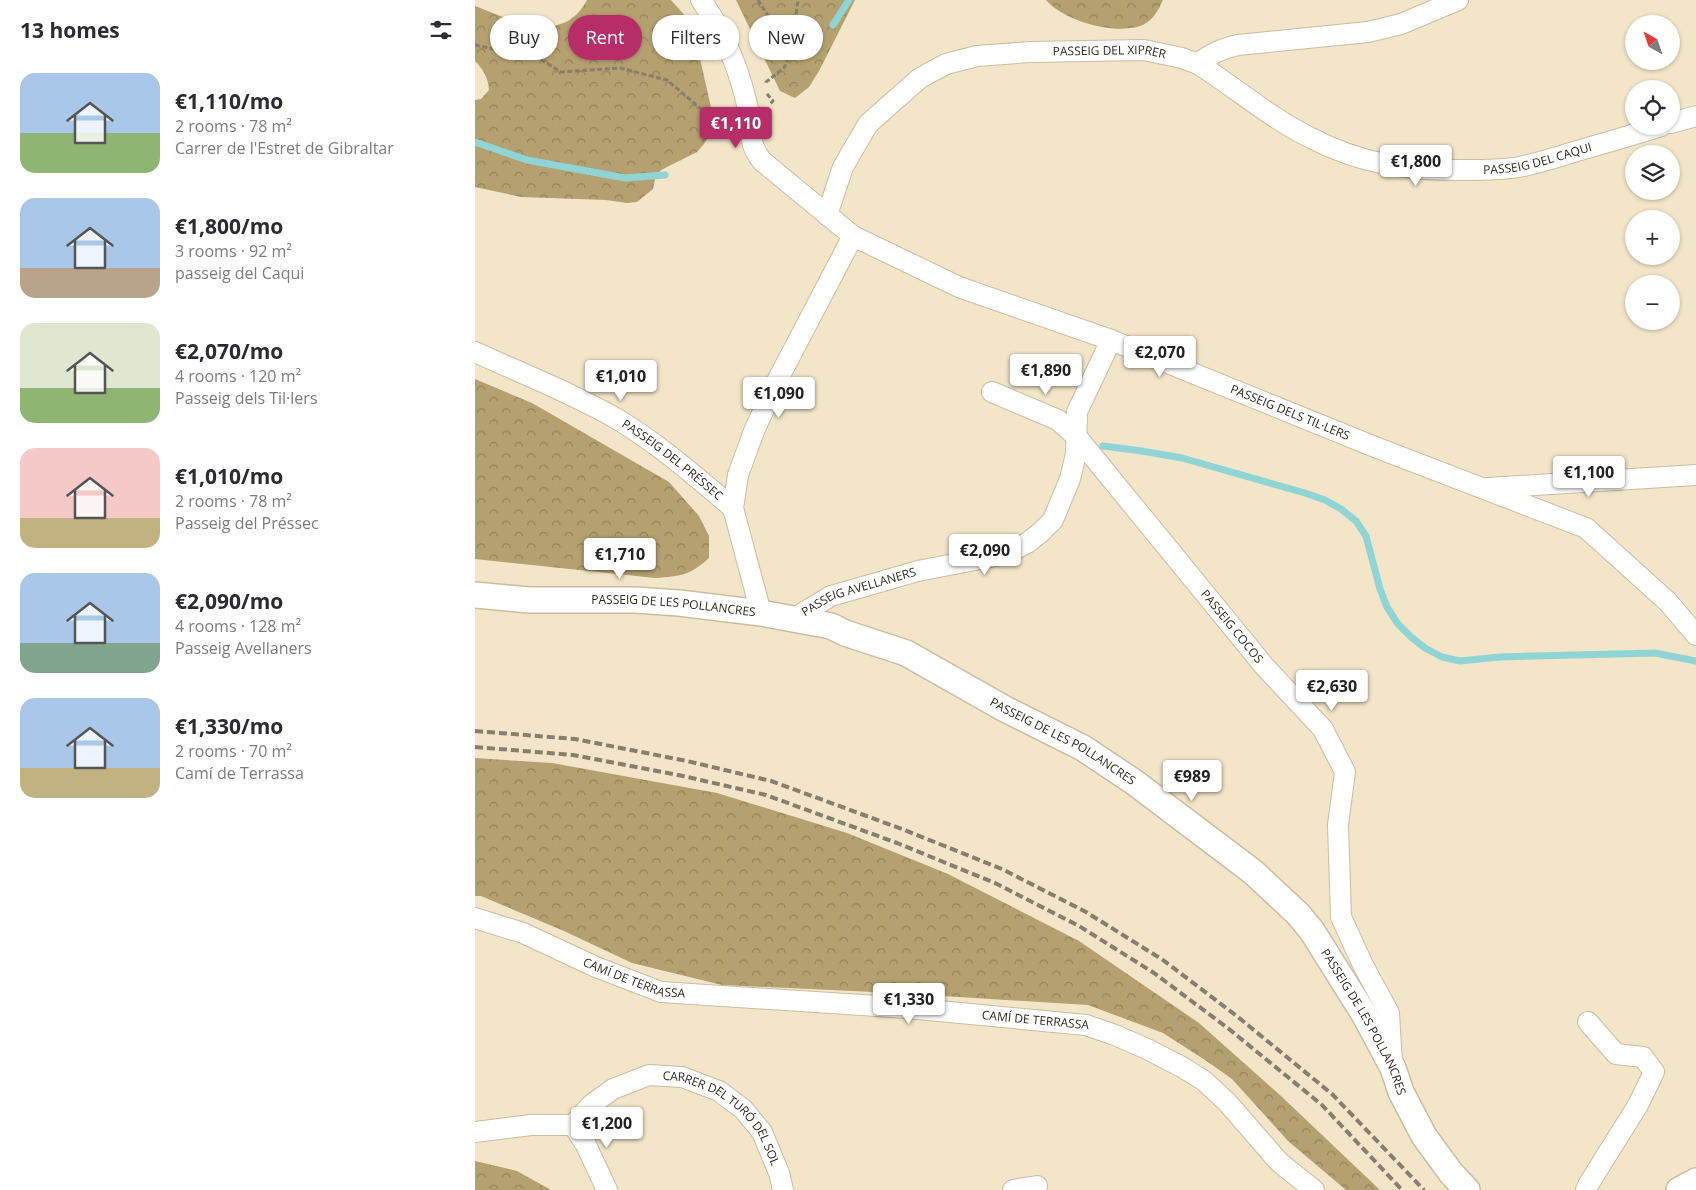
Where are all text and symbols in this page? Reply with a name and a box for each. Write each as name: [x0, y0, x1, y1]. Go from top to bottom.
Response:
chip: Buy: [490, 15, 558, 60]
chip: Rent: [568, 15, 642, 60]
chip: Filters: [652, 15, 739, 60]
chip: New: [749, 15, 823, 60]
north arrow: [1625, 15, 1680, 70]
map controls: [1625, 15, 1680, 330]
text: 13 homes: [20, 16, 120, 44]
icon: filters: [427, 16, 455, 44]
street label: PASSEIG DEL XIPRER: [1053, 41, 1168, 63]
button: locate: [1625, 80, 1680, 135]
text: €1,110/mo: [175, 87, 283, 115]
icon: home: [60, 93, 120, 153]
pin: €1,110: [695, 106, 777, 149]
text: €1,110: [711, 112, 761, 134]
text: 2 rooms · 78 m²: [175, 115, 292, 137]
text: Carrer de l'Estret de Gibraltar: [175, 137, 394, 159]
street label: PASSEIG DEL CAQUI: [1483, 138, 1594, 178]
pin: €1,800: [1375, 144, 1457, 187]
button: layers: [1625, 145, 1680, 200]
text: €1,800: [1391, 150, 1441, 172]
button: +: [1625, 210, 1680, 265]
text: €1,800/mo: [175, 212, 283, 240]
icon: home: [60, 218, 120, 278]
text: 3 rooms · 92 m²: [175, 240, 292, 262]
text: passeig del Caqui: [175, 262, 304, 284]
button: −: [1625, 275, 1680, 330]
pin: €2,070: [1119, 336, 1201, 378]
text: €2,070/mo: [175, 337, 283, 365]
text: €2,070: [1135, 341, 1185, 363]
icon: home: [60, 343, 120, 403]
pin: €1,890: [1005, 354, 1087, 396]
text: €1,890: [1021, 359, 1071, 381]
pin: €1,010: [580, 360, 662, 402]
text: 4 rooms · 120 m²: [175, 365, 301, 387]
text: €1,010: [596, 365, 646, 387]
pin: €1,090: [738, 376, 820, 419]
street label: PASSEIG DELS TIL·LERS: [1228, 380, 1353, 444]
text: €1,090: [754, 382, 804, 404]
text: Passeig dels Til·lers: [175, 387, 318, 409]
street label: PASSEIG DEL PRÉSSEC: [619, 415, 727, 504]
pin: €1,100: [1548, 456, 1630, 498]
text: €1,100: [1564, 461, 1614, 483]
text: €1,010/mo: [175, 462, 283, 490]
icon: home: [60, 468, 120, 528]
text: 2 rooms · 78 m²: [175, 490, 292, 512]
text: Passeig del Préssec: [175, 512, 319, 534]
pin: €2,090: [944, 534, 1026, 576]
pin: €1,710: [579, 538, 661, 580]
text: €2,090: [960, 539, 1010, 561]
text: €1,710: [595, 543, 645, 565]
street label: PASSEIG AVELLANERS: [798, 563, 918, 620]
street label: PASSEIG COCOS: [1197, 586, 1267, 667]
text: €2,090/mo: [175, 587, 283, 615]
street label: PASSEIG DE LES POLLANCRES: [591, 591, 757, 620]
icon: home: [60, 593, 120, 653]
text: 4 rooms · 128 m²: [175, 615, 301, 637]
text: Passeig Avellaners: [175, 637, 312, 659]
pin: €2,630: [1291, 670, 1373, 712]
text: €2,630: [1307, 675, 1357, 697]
street label: PASSEIG DE LES POLLANCRES: [987, 693, 1139, 789]
text: €1,330/mo: [175, 712, 283, 740]
icon: home: [60, 718, 120, 778]
text: 2 rooms · 70 m²: [175, 740, 292, 762]
pin: €989: [1162, 760, 1222, 802]
text: Camí de Terrassa: [175, 762, 304, 784]
text: €989: [1174, 765, 1210, 787]
street label: PASSEIG DE LES POLLANCRES: [1317, 945, 1410, 1097]
street label: CAMÍ DE TERRASSA: [580, 953, 686, 1002]
pin: €1,330: [868, 982, 950, 1025]
text: €1,330: [884, 988, 934, 1010]
street label: CAMÍ DE TERRASSA: [981, 1006, 1090, 1033]
street label: CARRER DEL TURÓ DEL SOL: [662, 1067, 784, 1168]
pin: €1,200: [566, 1106, 648, 1149]
text: €1,200: [582, 1112, 632, 1134]

